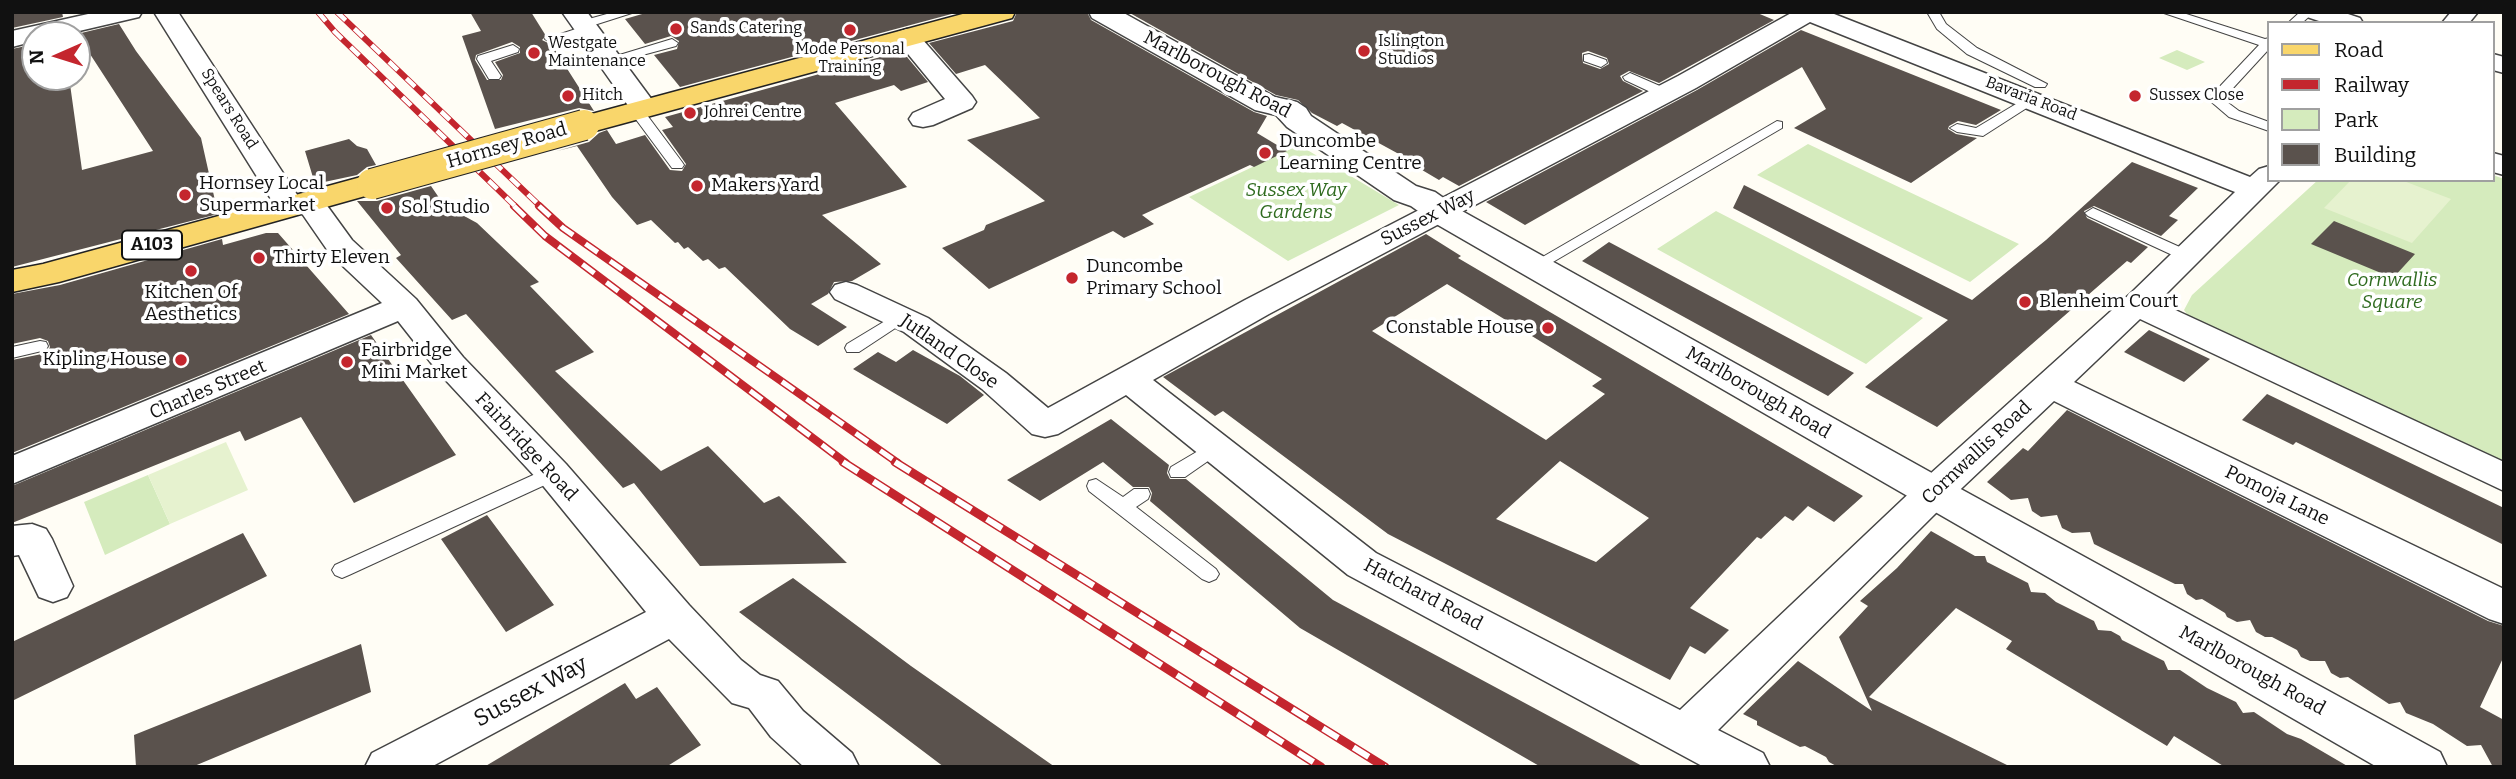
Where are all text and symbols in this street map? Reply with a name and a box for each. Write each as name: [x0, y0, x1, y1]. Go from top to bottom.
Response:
place label: Sands Catering: [690, 19, 802, 39]
north arrow: [21, 21, 91, 91]
marker: Sands Catering: [668, 21, 684, 37]
legend: [2268, 21, 2495, 182]
marker: Mode Personal Training: [842, 22, 858, 38]
street label: Marlborough Road: [1139, 26, 1295, 124]
place label: Islington Studios: [1378, 32, 1444, 70]
place label: Westgate Maintenance: [548, 34, 646, 72]
text: Road: [2334, 37, 2383, 63]
place label: Mode Personal Training: [795, 40, 905, 78]
marker: Islington Studios: [1356, 43, 1372, 59]
marker: Westgate Maintenance: [526, 45, 542, 61]
text: N: [25, 49, 48, 65]
street label: Spears Road: [197, 65, 261, 153]
text: Railway: [2334, 72, 2409, 98]
street label: Bavaria Road: [1983, 73, 2079, 125]
place label: Hitch: [582, 86, 623, 106]
place label: Sussex Close: [2149, 86, 2244, 106]
marker: Hitch: [560, 88, 576, 104]
marker: Sussex Close: [2127, 88, 2143, 104]
place label: Johrei Centre: [704, 103, 802, 123]
marker: Johrei Centre: [682, 105, 698, 121]
text: Park: [2334, 107, 2378, 133]
street label: Hornsey Road: [445, 118, 569, 174]
place label: Duncombe Learning Centre: [1279, 131, 1422, 175]
text: Building: [2334, 142, 2416, 168]
marker: Duncombe Learning Centre: [1257, 145, 1273, 161]
place label: Hornsey Local Supermarket: [199, 173, 324, 217]
place label: Makers Yard: [711, 175, 820, 197]
marker: Makers Yard: [689, 178, 705, 194]
park label: Sussex Way Gardens: [1246, 180, 1346, 224]
street label: Sussex Way: [1377, 184, 1479, 252]
marker: Hornsey Local Supermarket: [177, 187, 193, 203]
place label: Sol Studio: [401, 197, 490, 219]
marker: Sol Studio: [379, 200, 395, 216]
road number: A103: [122, 230, 182, 260]
place label: Thirty Eleven: [273, 247, 390, 269]
marker: Thirty Eleven: [251, 250, 267, 266]
place label: Duncombe Primary School: [1086, 256, 1222, 300]
marker: Kitchen Of Aesthetics: [183, 263, 199, 279]
marker: Duncombe Primary School: [1064, 270, 1080, 286]
park label: Cornwallis Square: [2347, 270, 2437, 314]
place label: Kitchen Of Aesthetics: [144, 282, 238, 326]
place label: Blenheim Court: [2039, 291, 2178, 313]
marker: Blenheim Court: [2017, 294, 2033, 310]
street label: Jutland Close: [895, 310, 1003, 394]
place label: Constable House: [1385, 317, 1534, 339]
marker: Constable House: [1540, 320, 1556, 336]
place label: Fairbridge Mini Market: [361, 340, 468, 384]
street label: Marlborough Road: [1681, 342, 1835, 444]
place label: Kipling House: [42, 349, 167, 371]
marker: Kipling House: [173, 352, 189, 368]
marker: Fairbridge Mini Market: [339, 354, 355, 370]
street label: Charles Street: [146, 355, 270, 425]
street label: Fairbridge Road: [470, 388, 582, 506]
street label: Cornwallis Road: [1917, 396, 2037, 510]
street label: Pomoja Lane: [2221, 461, 2333, 531]
street label: Hatchard Road: [1360, 554, 1486, 636]
street label: Marlborough Road: [2175, 621, 2329, 721]
street label: Sussex Way: [470, 651, 592, 733]

